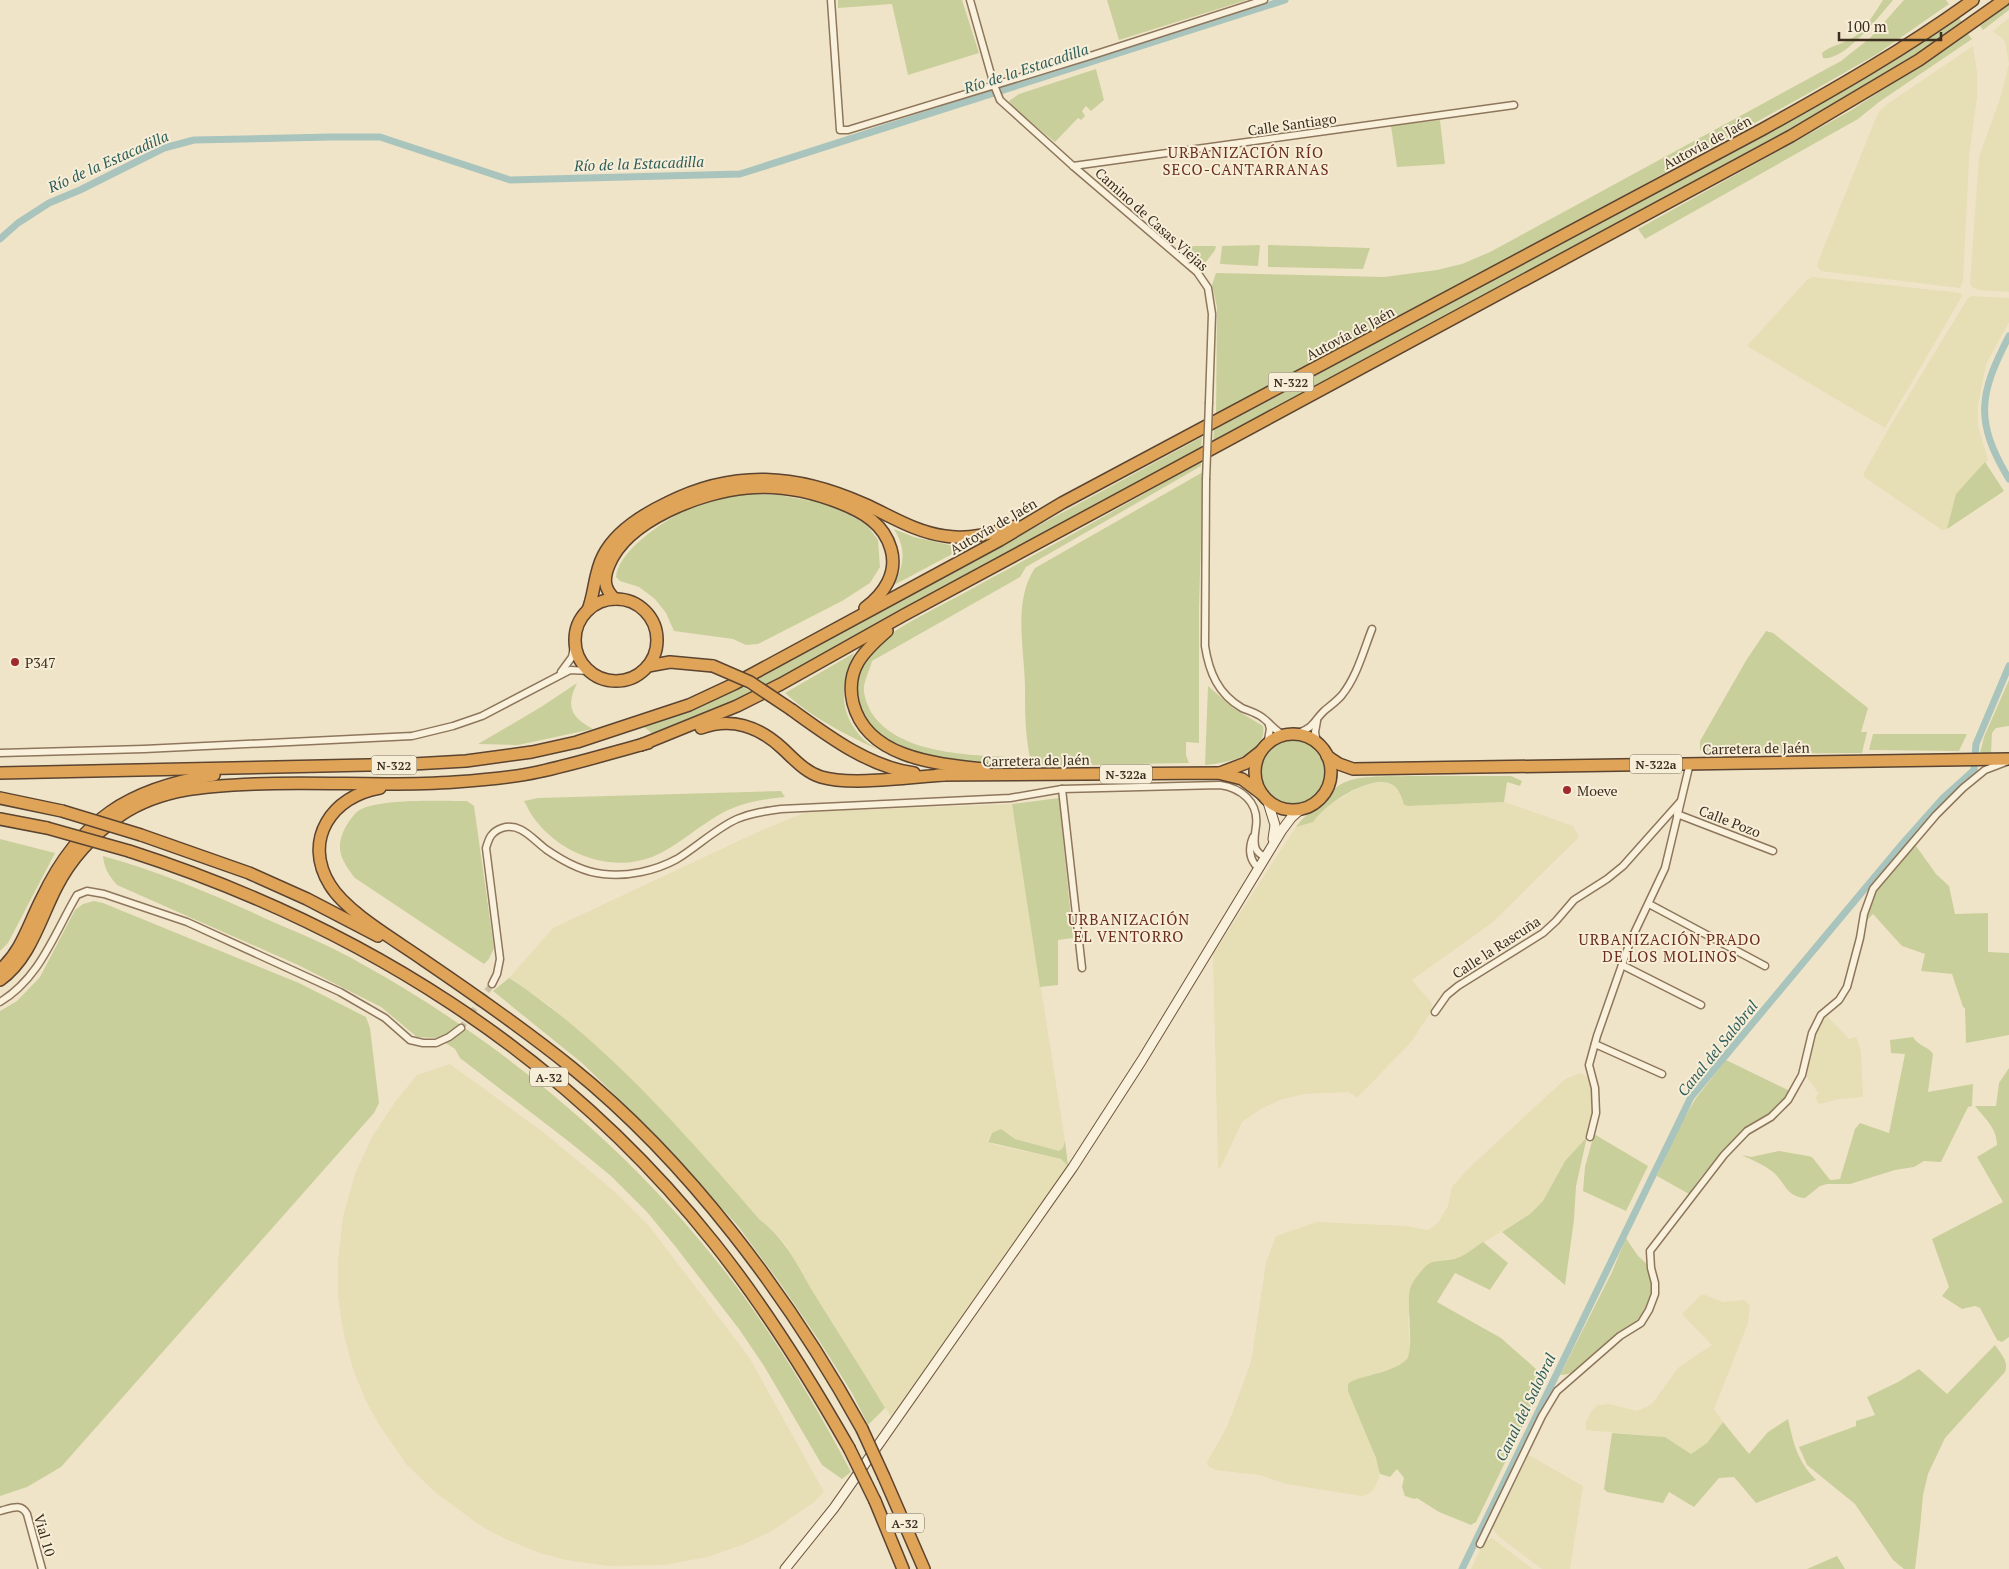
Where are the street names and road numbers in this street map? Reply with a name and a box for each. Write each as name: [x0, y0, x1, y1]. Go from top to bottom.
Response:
street label: Calle Santiago: [1246, 108, 1338, 140]
street label: Autovía de Jaén: [1660, 110, 1755, 173]
street label: Camino de Casas Viejas: [1091, 163, 1213, 275]
street label: Autovía de Jaén: [1303, 301, 1398, 364]
road number: N-322: [1268, 372, 1314, 392]
street label: Autovía de Jaén: [946, 493, 1041, 559]
street label: Carretera de Jaén: [1702, 738, 1811, 758]
street label: Carretera de Jaén: [982, 750, 1091, 770]
road number: N-322a: [1630, 754, 1682, 774]
road number: N-322: [372, 756, 416, 774]
road number: N-322a: [1100, 764, 1152, 784]
street label: Calle Pozo: [1696, 801, 1764, 842]
street label: Calle la Rascuña: [1448, 911, 1544, 983]
road number: A-32: [530, 1068, 568, 1086]
street label: Vial 10: [30, 1512, 60, 1558]
road number: A-32: [886, 1514, 924, 1532]

